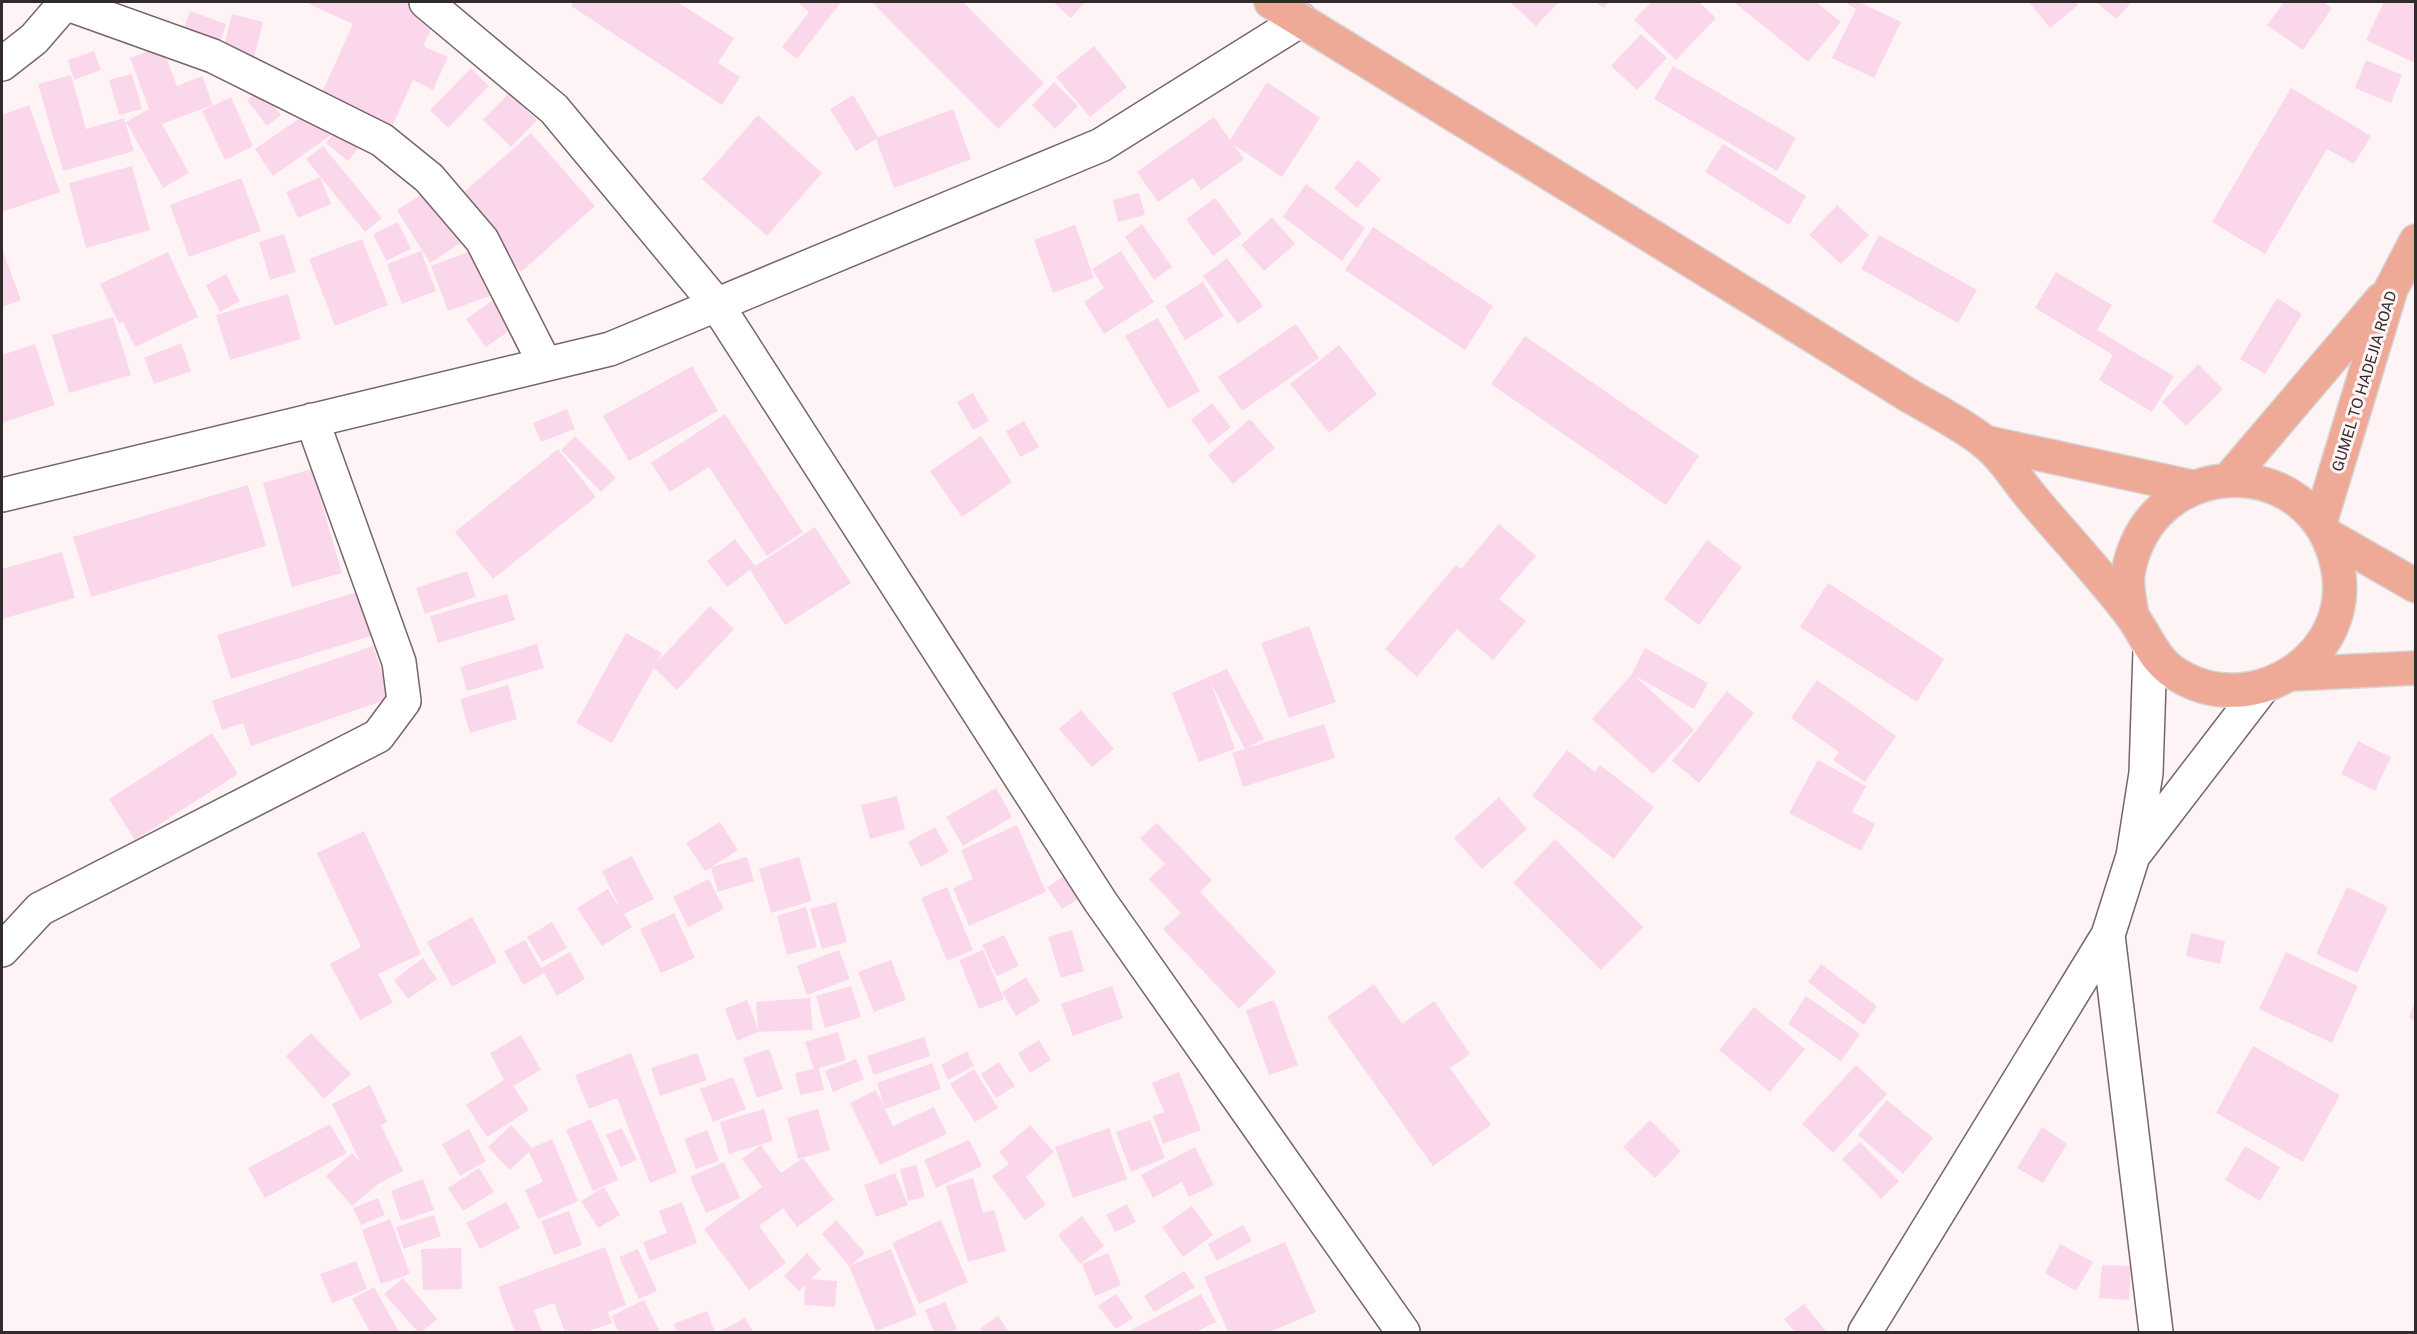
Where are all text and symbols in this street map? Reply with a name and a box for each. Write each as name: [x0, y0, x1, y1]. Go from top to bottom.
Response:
street label: GUMEL TO HADEJIA ROAD: [2328, 289, 2400, 473]

